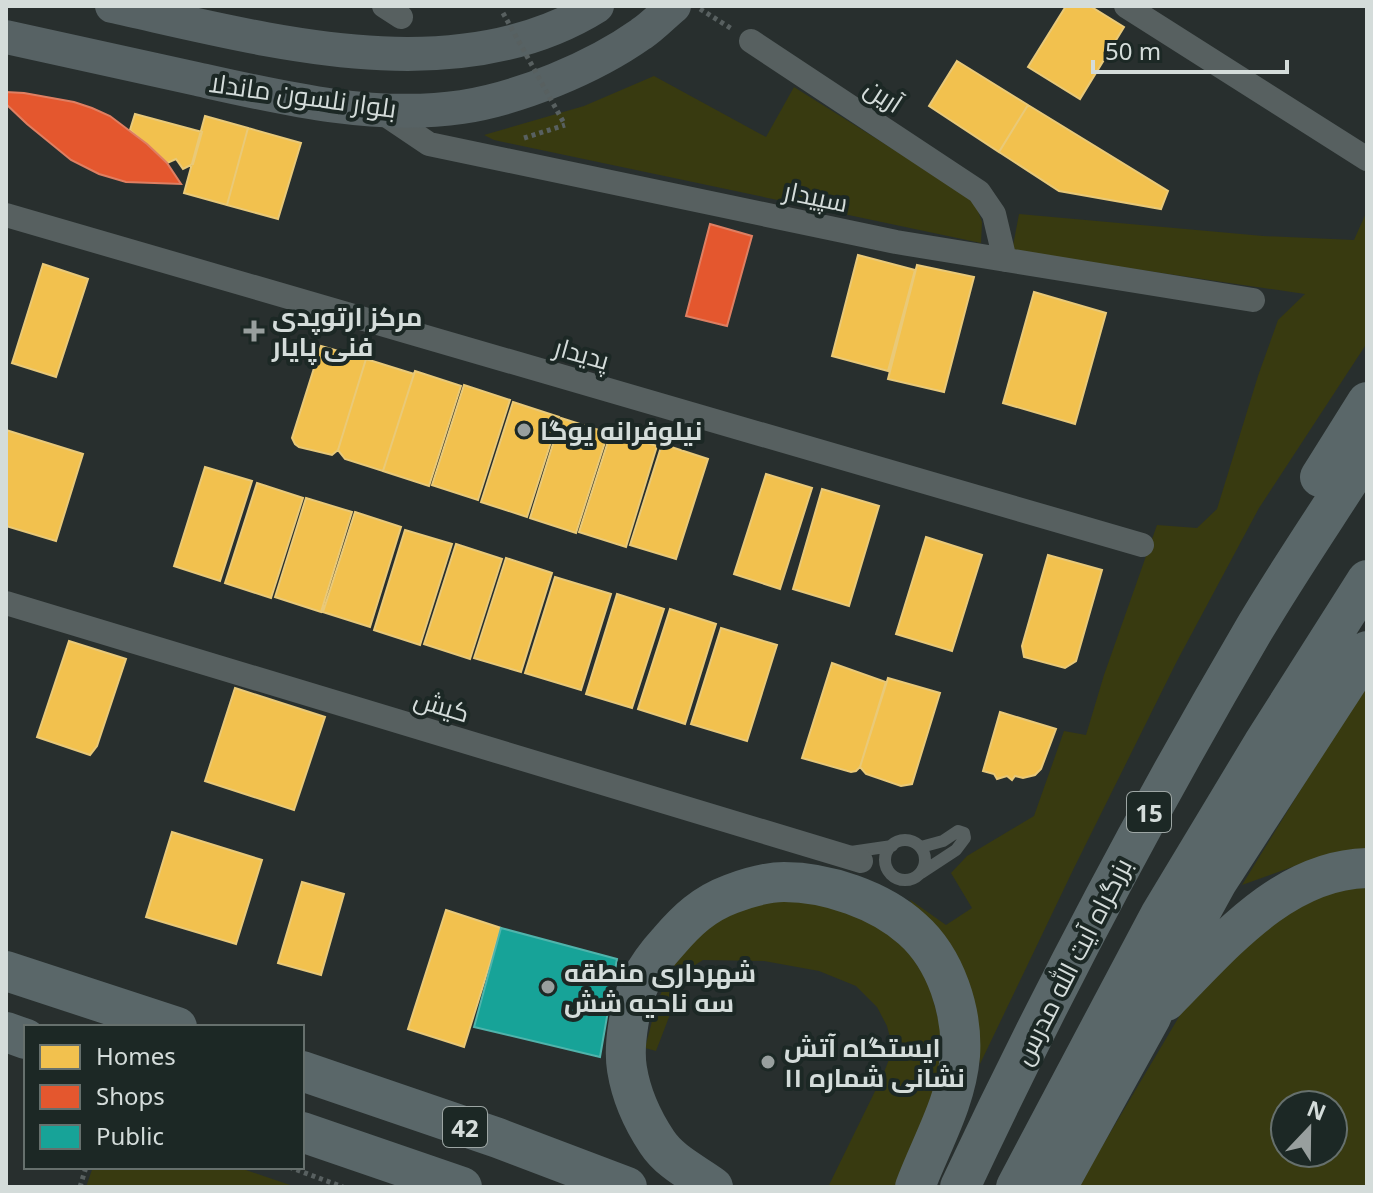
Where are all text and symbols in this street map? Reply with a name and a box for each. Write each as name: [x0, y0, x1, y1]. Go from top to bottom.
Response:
scale bar: [1093, 24, 1287, 74]
text: 50 m: [1105, 34, 1161, 67]
street label: بلوار نلسون ماندلا: [207, 64, 399, 126]
street label: آرین: [858, 69, 910, 121]
street label: سپیدار: [779, 171, 851, 220]
place label: مرکز ارتوپدی فنی پایار: [271, 298, 423, 365]
marker: مرکز ارتوپدی فنی پایار: [243, 320, 265, 342]
street label: پدیدار: [548, 327, 614, 378]
place label: نیلوفرانه یوگا: [540, 412, 702, 448]
marker: نیلوفرانه یوگا: [515, 421, 533, 439]
street label: کیش: [410, 680, 474, 730]
road number: 15: [1127, 792, 1171, 832]
street label: بزرگراه آیت الله مدرس: [1004, 851, 1140, 1071]
place label: شهرداری منطقه سه ناحیه شش: [564, 954, 756, 1020]
marker: شهرداری منطقه سه ناحیه شش: [539, 978, 557, 996]
legend: [24, 1025, 304, 1169]
place label: ایستگاه آتش نشانی شماره ۱۱: [784, 1029, 965, 1095]
text: Homes: [96, 1039, 176, 1072]
marker: ایستگاه آتش نشانی شماره ۱۱: [759, 1053, 777, 1071]
text: Shops: [96, 1079, 165, 1112]
north arrow: [1269, 1089, 1349, 1169]
text: N: [1303, 1092, 1331, 1127]
road number: 42: [443, 1107, 487, 1147]
text: Public: [96, 1119, 164, 1152]

